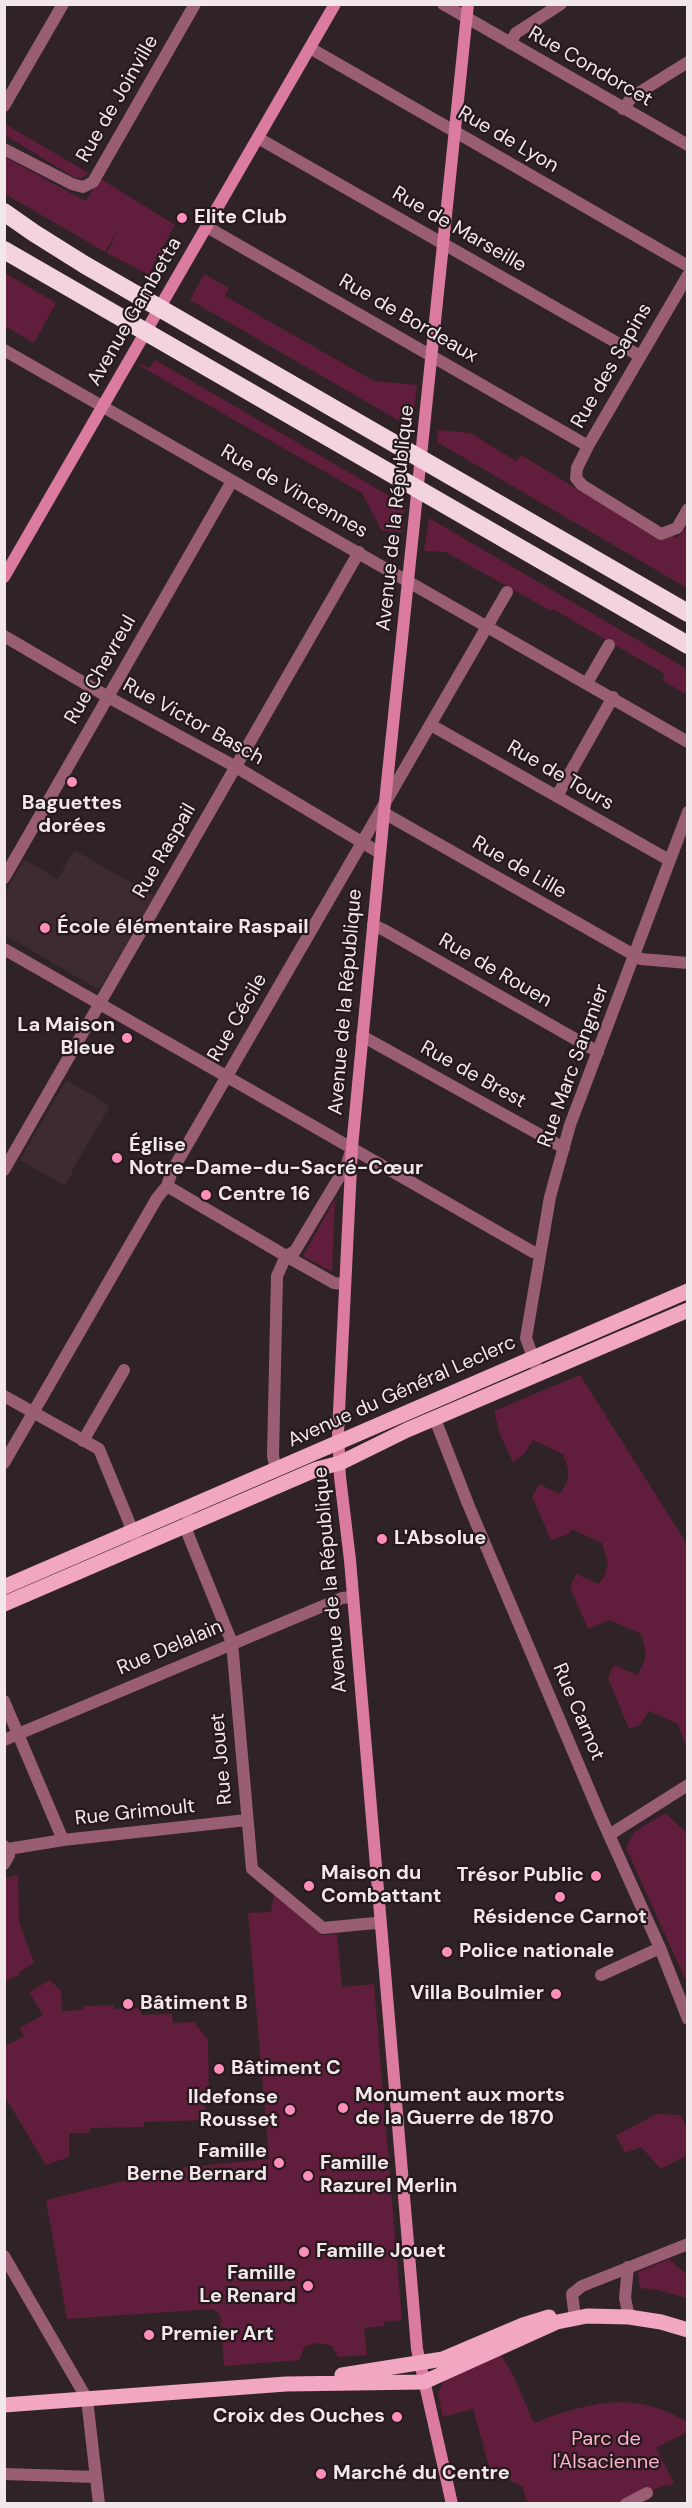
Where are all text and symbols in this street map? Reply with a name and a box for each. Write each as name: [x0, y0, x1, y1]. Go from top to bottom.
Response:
street label: Rue Condorcet: [524, 22, 656, 112]
street label: Rue de Joinville: [72, 31, 164, 167]
street label: Rue de Lyon: [453, 102, 563, 178]
street label: Rue de Marseille: [388, 182, 530, 278]
place label: Elite Club: [194, 206, 287, 230]
marker: Elite Club: [175, 211, 189, 225]
street label: Avenue Gambetta: [83, 234, 187, 390]
street label: Rue de Bordeaux: [334, 270, 482, 368]
street label: Rue des Sapins: [566, 299, 658, 433]
street label: Avenue de la République: [372, 404, 420, 632]
street label: Rue de Vincennes: [216, 440, 372, 544]
street label: Rue Chevreul: [60, 611, 142, 729]
street label: Rue Victor Basch: [118, 673, 268, 771]
street label: Rue de Tours: [502, 736, 618, 816]
marker: Baguettes dorées: [65, 775, 79, 789]
place label: Baguettes dorées: [22, 792, 122, 839]
street label: Rue Raspail: [128, 799, 202, 903]
street label: Rue de Lille: [468, 831, 570, 905]
street label: Avenue de la République: [324, 888, 368, 1116]
place label: École élémentaire Raspail: [57, 916, 309, 940]
marker: École élémentaire Raspail: [38, 921, 52, 935]
street label: Rue de Rouen: [434, 929, 556, 1013]
street label: Rue Cécile: [203, 970, 273, 1066]
street label: Rue Marc Sangnier: [533, 981, 615, 1151]
place label: La Maison Bleue: [17, 1014, 115, 1061]
marker: La Maison Bleue: [120, 1031, 134, 1045]
street label: Rue de Brest: [416, 1036, 530, 1114]
place label: Église Notre-Dame-du-Sacré-Cœur: [129, 1134, 423, 1181]
marker: Église Notre-Dame-du-Sacré-Cœur: [110, 1151, 124, 1165]
place label: Centre 16: [218, 1183, 311, 1207]
marker: Centre 16: [199, 1188, 213, 1202]
street label: Avenue du Général Leclerc: [284, 1331, 520, 1453]
street label: Avenue de la République: [309, 1466, 353, 1694]
place label: L'Absolue: [394, 1527, 486, 1551]
marker: L'Absolue: [375, 1532, 389, 1546]
street label: Rue Delalain: [114, 1615, 226, 1681]
street label: Rue Carnot: [547, 1660, 609, 1764]
street label: Rue Jouet: [206, 1712, 238, 1806]
street label: Rue Grimoult: [74, 1795, 196, 1831]
place label: Maison du Combattant: [321, 1862, 442, 1909]
place label: Trésor Public: [457, 1864, 584, 1888]
marker: Trésor Public: [589, 1869, 603, 1883]
marker: Maison du Combattant: [302, 1879, 316, 1893]
marker: Résidence Carnot: [553, 1890, 567, 1904]
place label: Résidence Carnot: [473, 1906, 647, 1930]
place label: Police nationale: [459, 1940, 614, 1964]
marker: Police nationale: [440, 1945, 454, 1959]
place label: Villa Boulmier: [410, 1982, 544, 2006]
marker: Villa Boulmier: [549, 1987, 563, 2001]
place label: Bâtiment B: [140, 1992, 248, 2016]
marker: Bâtiment B: [121, 1997, 135, 2011]
place label: Bâtiment C: [231, 2057, 341, 2081]
marker: Bâtiment C: [212, 2062, 226, 2076]
place label: Monument aux morts de la Guerre de 1870: [355, 2084, 565, 2131]
place label: Ildefonse Rousset: [188, 2086, 278, 2133]
marker: Monument aux morts de la Guerre de 1870: [336, 2101, 350, 2115]
marker: Ildefonse Rousset: [283, 2103, 297, 2117]
place label: Famille Berne Bernard: [127, 2140, 267, 2187]
place label: Famille Razurel Merlin: [320, 2152, 457, 2199]
marker: Famille Berne Bernard: [272, 2156, 286, 2170]
marker: Famille Razurel Merlin: [301, 2169, 315, 2183]
place label: Famille Jouet: [316, 2240, 446, 2264]
marker: Famille Jouet: [297, 2245, 311, 2259]
place label: Famille Le Renard: [199, 2262, 296, 2309]
marker: Famille Le Renard: [301, 2279, 315, 2293]
place label: Premier Art: [161, 2323, 274, 2347]
marker: Premier Art: [142, 2328, 156, 2342]
place label: Croix des Ouches: [213, 2405, 385, 2429]
marker: Croix des Ouches: [390, 2410, 404, 2424]
park label: Parc de l'Alsacienne: [553, 2428, 659, 2475]
place label: Marché du Centre: [333, 2462, 510, 2486]
marker: Marché du Centre: [314, 2467, 328, 2481]

